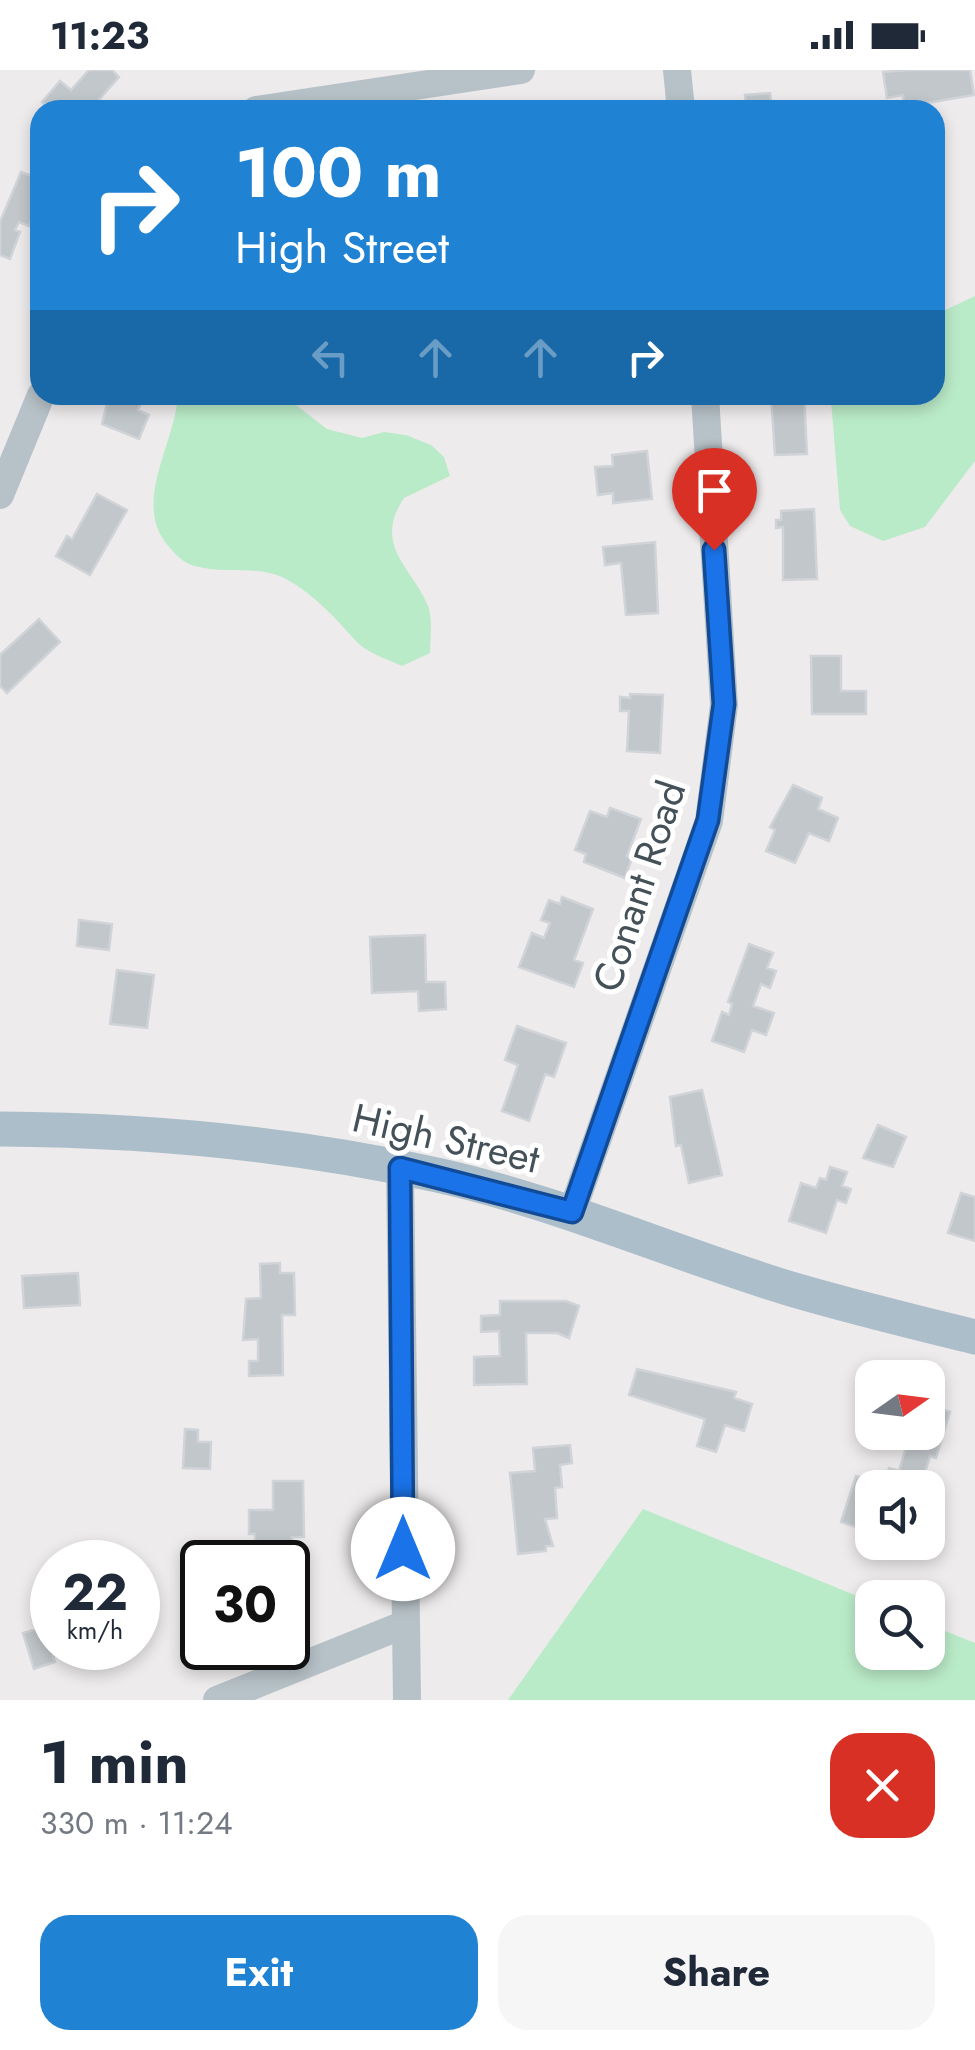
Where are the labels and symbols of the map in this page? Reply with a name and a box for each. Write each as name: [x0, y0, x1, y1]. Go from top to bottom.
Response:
pin: [672, 448, 757, 551]
street label: Conant Road: [578, 773, 700, 999]
street label: High Street: [347, 1088, 546, 1188]
north arrow: [855, 1360, 945, 1450]
position arrow: [351, 1497, 455, 1601]
speed limit sign: 30: [180, 1540, 310, 1670]

